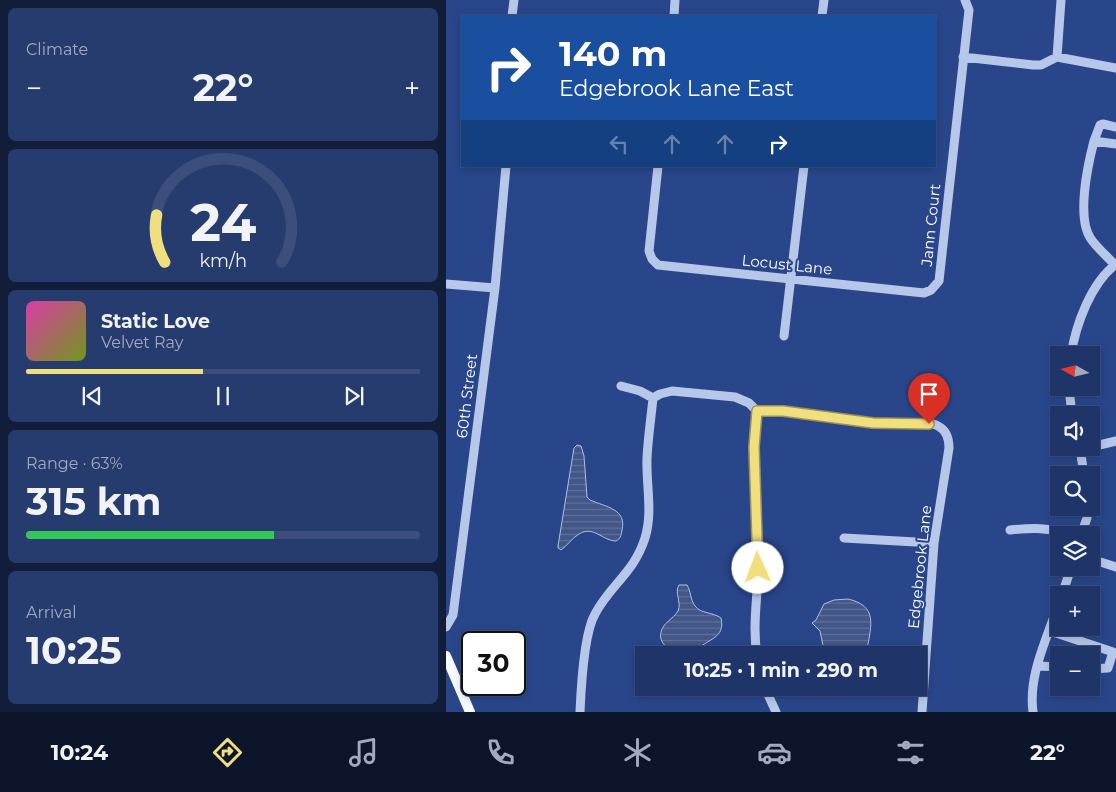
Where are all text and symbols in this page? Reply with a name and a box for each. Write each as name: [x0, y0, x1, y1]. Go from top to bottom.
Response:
text: 140 m: [559, 32, 667, 75]
icon: right: [476, 35, 541, 100]
text: Climate: [26, 40, 88, 59]
text: 22°: [193, 64, 253, 111]
text: −: [26, 71, 42, 105]
text: +: [404, 71, 420, 105]
text: Edgebrook Lane East: [559, 75, 794, 102]
icon: left: [605, 130, 633, 158]
icon: ahead: [658, 130, 686, 158]
icon: ahead: [711, 130, 739, 158]
icon: right: [764, 130, 792, 158]
street label: Jann Court: [917, 183, 944, 268]
text: 24: [190, 191, 256, 254]
text: km/h: [199, 250, 247, 271]
street label: Locust Lane: [741, 250, 833, 279]
text: Static Love: [101, 310, 210, 333]
text: Velvet Ray: [101, 333, 183, 352]
north arrow: [1050, 346, 1100, 396]
map controls: [1050, 346, 1100, 696]
street label: 60th Street: [452, 353, 481, 439]
pin: [908, 373, 950, 424]
icon: arrive: [915, 380, 943, 408]
icon: previous: [78, 382, 106, 410]
icon: pause: [209, 382, 237, 410]
icon: next: [340, 382, 368, 410]
button: sound: [1050, 406, 1100, 456]
text: Range · 63%: [26, 454, 123, 473]
button: search: [1050, 466, 1100, 516]
text: 315 km: [26, 478, 161, 525]
street label: Edgebrook Lane: [904, 504, 935, 630]
button: layers: [1050, 526, 1100, 576]
position arrow: [731, 541, 783, 593]
button: +: [1050, 586, 1100, 636]
text: Arrival: [26, 603, 76, 622]
text: 10:25: [26, 627, 122, 674]
speed limit sign: 30: [461, 631, 526, 696]
button: −: [1050, 646, 1100, 696]
text: 10:25 · 1 min · 290 m: [684, 659, 878, 682]
icon: directions: [210, 735, 245, 770]
icon: music: [346, 735, 381, 770]
icon: phone: [483, 735, 518, 770]
icon: climate: [620, 735, 655, 770]
icon: car: [757, 735, 792, 770]
icon: filters: [893, 735, 928, 770]
text: 10:24: [51, 739, 108, 766]
text: 22°: [1030, 739, 1065, 766]

